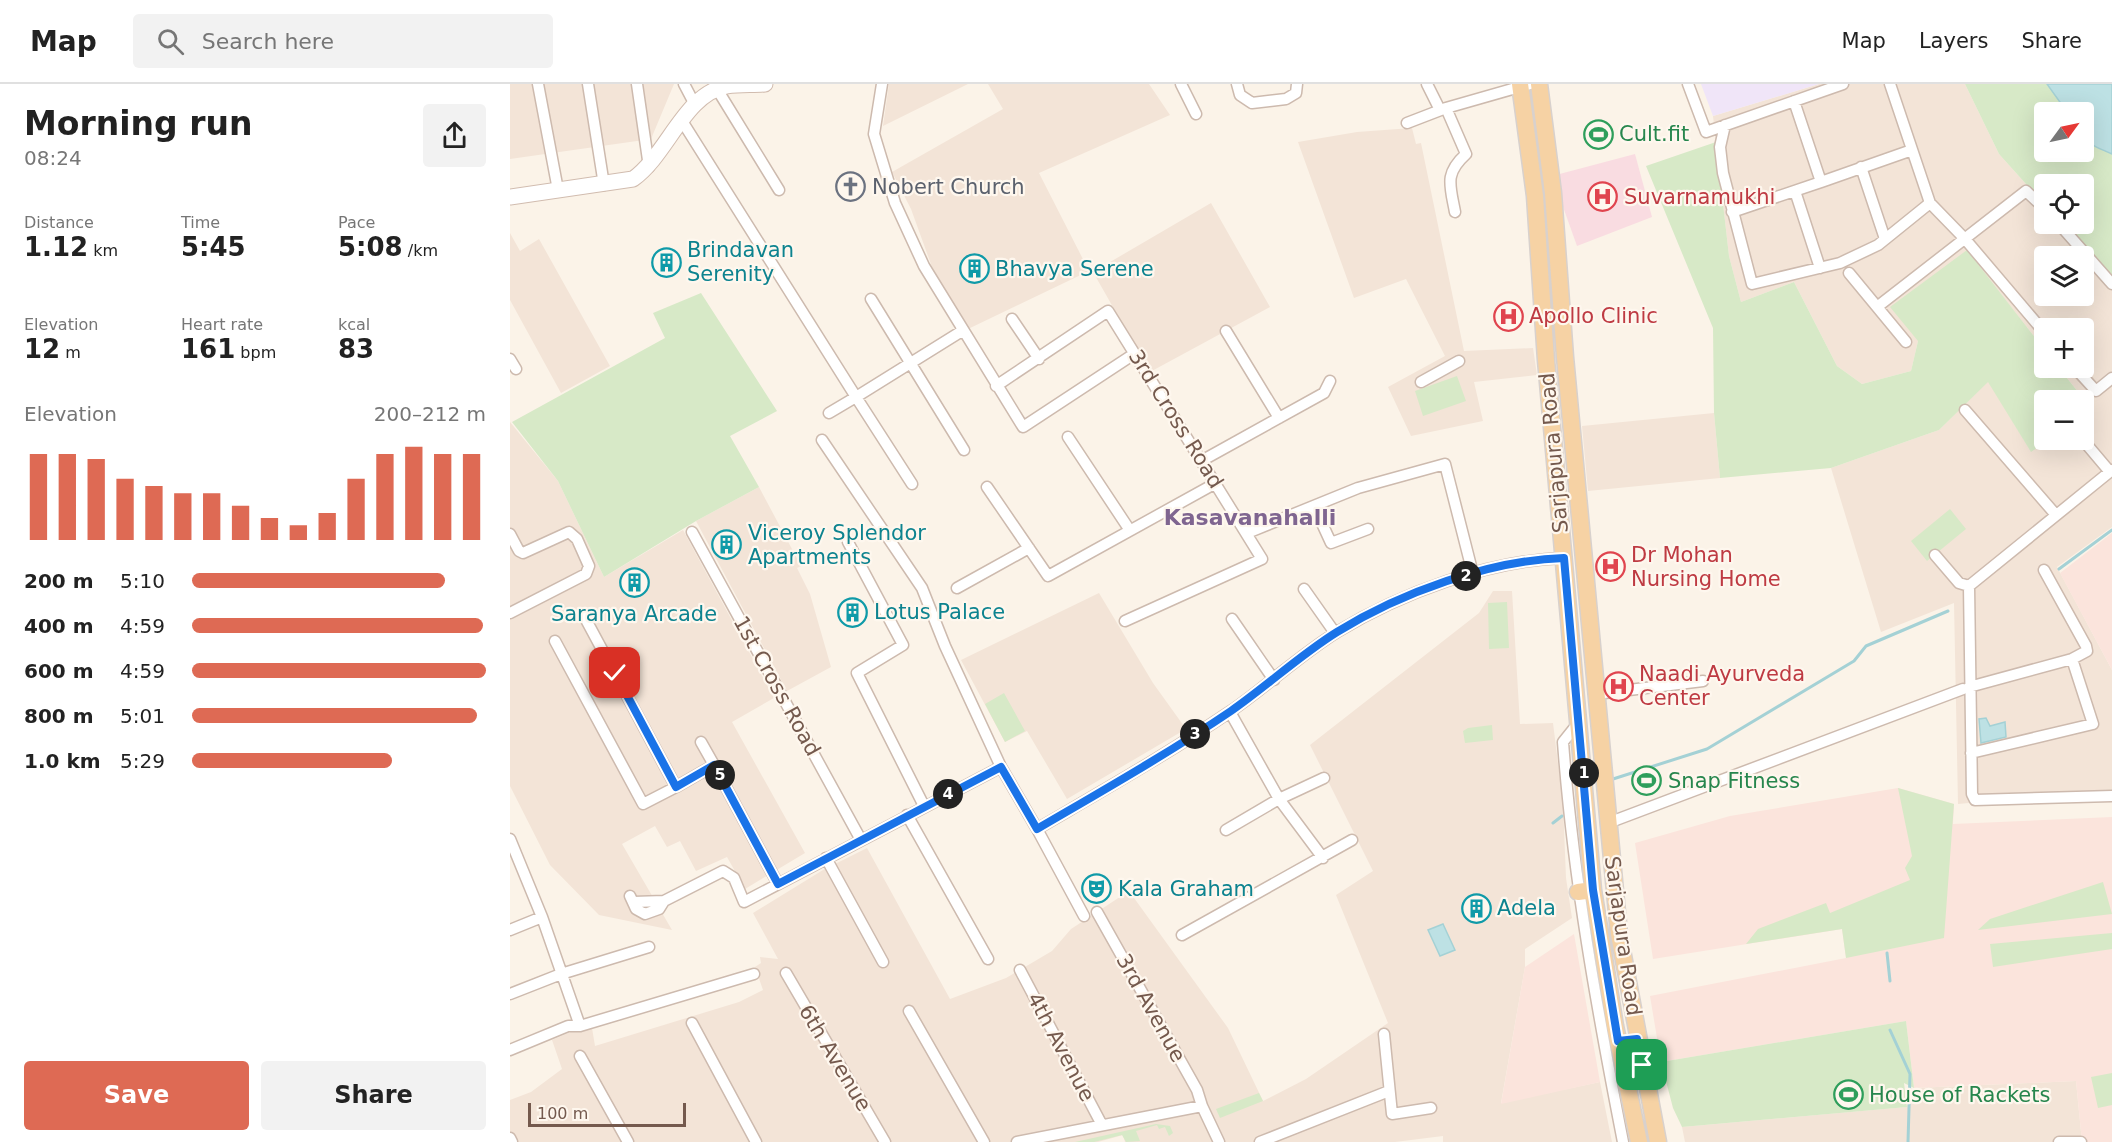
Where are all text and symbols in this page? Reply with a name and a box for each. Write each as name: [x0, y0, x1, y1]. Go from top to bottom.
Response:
search box: [133, 14, 553, 68]
text: Map: [30, 25, 97, 58]
icon: search: [154, 25, 187, 58]
text: Search here: [202, 29, 334, 54]
text: Map: [1842, 29, 1886, 53]
text: Layers: [1919, 29, 1988, 53]
text: Share: [2021, 29, 2082, 53]
north arrow: [2034, 102, 2094, 162]
map controls: [2034, 102, 2094, 450]
text: Morning run: [24, 104, 252, 143]
button: share: [423, 104, 486, 167]
sports icon: Cult.fit: [1582, 118, 1614, 150]
place label: Cult.fit: [1619, 122, 1689, 146]
text: 08:24: [24, 146, 82, 170]
church icon: Nobert Church: [835, 171, 867, 203]
button: locate: [2034, 174, 2094, 234]
place label: Nobert Church: [872, 175, 1025, 199]
hospital icon: Suvarnamukhi: [1587, 181, 1619, 213]
place label: Suvarnamukhi: [1624, 185, 1775, 209]
text: Distance: [24, 213, 94, 232]
text: Time: [181, 213, 220, 232]
text: Pace: [338, 213, 375, 232]
text: 1.12: [24, 232, 88, 262]
text: 5:45: [181, 232, 246, 262]
text: 5:08: [338, 232, 403, 262]
place label: Brindavan Serenity: [687, 238, 794, 286]
text: km: [88, 241, 118, 260]
text: /km: [403, 241, 438, 260]
building icon: Brindavan Serenity: [650, 246, 682, 278]
button: layers: [2034, 246, 2094, 306]
building icon: Bhavya Serene: [958, 253, 990, 285]
place label: Bhavya Serene: [995, 257, 1154, 281]
hospital icon: Apollo Clinic: [1492, 300, 1524, 332]
place label: Apollo Clinic: [1529, 304, 1658, 328]
text: Elevation: [24, 315, 98, 334]
text: Heart rate: [181, 315, 263, 334]
text: kcal: [338, 315, 370, 334]
button: +: [2034, 318, 2094, 378]
text: 12: [24, 334, 60, 364]
text: 161: [181, 334, 235, 364]
text: 83: [338, 334, 374, 364]
text: m: [60, 343, 81, 362]
text: bpm: [235, 343, 276, 362]
street label: 3rd Cross Road: [1124, 345, 1228, 493]
street label: Sarjapura Road: [1535, 372, 1573, 534]
button: −: [2034, 390, 2094, 450]
text: Elevation: [24, 402, 117, 426]
text: 200–212 m: [374, 402, 486, 426]
district label: Kasavanahalli: [1164, 505, 1336, 530]
place label: Viceroy Splendor Apartments: [748, 521, 926, 569]
building icon: Viceroy Splendor Apartments: [711, 529, 743, 561]
place label: Dr Mohan Nursing Home: [1631, 543, 1781, 591]
hospital icon: Dr Mohan Nursing Home: [1594, 551, 1626, 583]
pin: 2: [1451, 561, 1481, 591]
text: 2: [1460, 566, 1472, 585]
building icon: Saranya Arcade: [618, 567, 650, 599]
text: 200 m: [24, 569, 94, 593]
text: 5:10: [120, 569, 165, 593]
building icon: Lotus Palace: [837, 596, 869, 628]
place label: Lotus Palace: [874, 600, 1005, 624]
place label: Saranya Arcade: [551, 602, 717, 626]
street label: 1st Cross Road: [729, 612, 825, 760]
text: 400 m: [24, 614, 94, 638]
text: 4:59: [120, 614, 165, 638]
pin: [589, 647, 640, 698]
icon: check: [598, 656, 631, 689]
text: 600 m: [24, 659, 94, 683]
text: 4:59: [120, 659, 165, 683]
place label: Naadi Ayurveda Center: [1639, 662, 1805, 710]
hospital icon: Naadi Ayurveda Center: [1602, 670, 1634, 702]
text: 800 m: [24, 704, 94, 728]
text: 5:01: [120, 704, 165, 728]
pin: 3: [1180, 719, 1210, 749]
text: 3: [1189, 724, 1201, 743]
text: 1.0 km: [24, 749, 101, 773]
text: 5:29: [120, 749, 165, 773]
pin: 1: [1569, 758, 1599, 788]
pin: 5: [705, 760, 735, 790]
text: 1: [1578, 763, 1590, 782]
text: 5: [714, 765, 726, 784]
sports icon: Snap Fitness: [1631, 765, 1663, 797]
place label: Snap Fitness: [1668, 769, 1800, 793]
pin: 4: [933, 779, 963, 809]
text: 4: [942, 784, 954, 803]
street label: Sarjapura Road: [1600, 855, 1646, 1017]
theatre icon: Kala Graham: [1081, 873, 1113, 905]
place label: Kala Graham: [1118, 877, 1254, 901]
building icon: Adela: [1460, 892, 1492, 924]
place label: Adela: [1497, 896, 1556, 920]
street label: 3rd Avenue: [1111, 950, 1191, 1066]
street label: 4th Avenue: [1022, 989, 1100, 1105]
street label: 6th Avenue: [794, 1001, 876, 1115]
pin: [1616, 1039, 1667, 1090]
icon: arrive: [1625, 1048, 1658, 1081]
button: Save: [24, 1061, 249, 1130]
button: Share: [261, 1061, 486, 1130]
sports icon: House of Rackets: [1832, 1079, 1864, 1111]
place label: House of Rackets: [1869, 1083, 2050, 1107]
scale bar: [528, 1100, 686, 1128]
text: 100 m: [537, 1104, 588, 1123]

